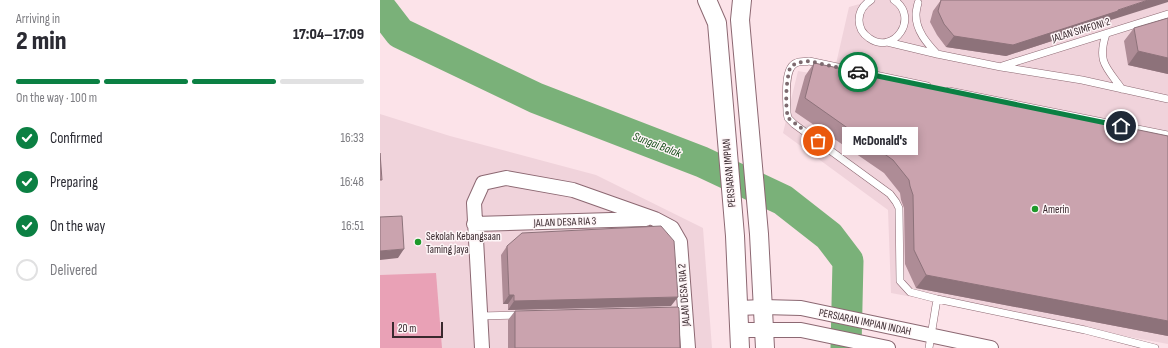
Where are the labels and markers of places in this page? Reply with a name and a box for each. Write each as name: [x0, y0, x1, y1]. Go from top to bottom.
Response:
pin: [1104, 109, 1138, 143]
pin: [801, 124, 835, 158]
callout: McDonald's: [842, 127, 918, 155]
place label: Amerin: [1042, 203, 1070, 216]
marker: Amerin: [1030, 204, 1040, 214]
place label: Sekolah Kebangsaan Taming Jaya: [426, 230, 501, 256]
marker: Sekolah Kebangsaan Taming Jaya: [413, 237, 423, 247]

